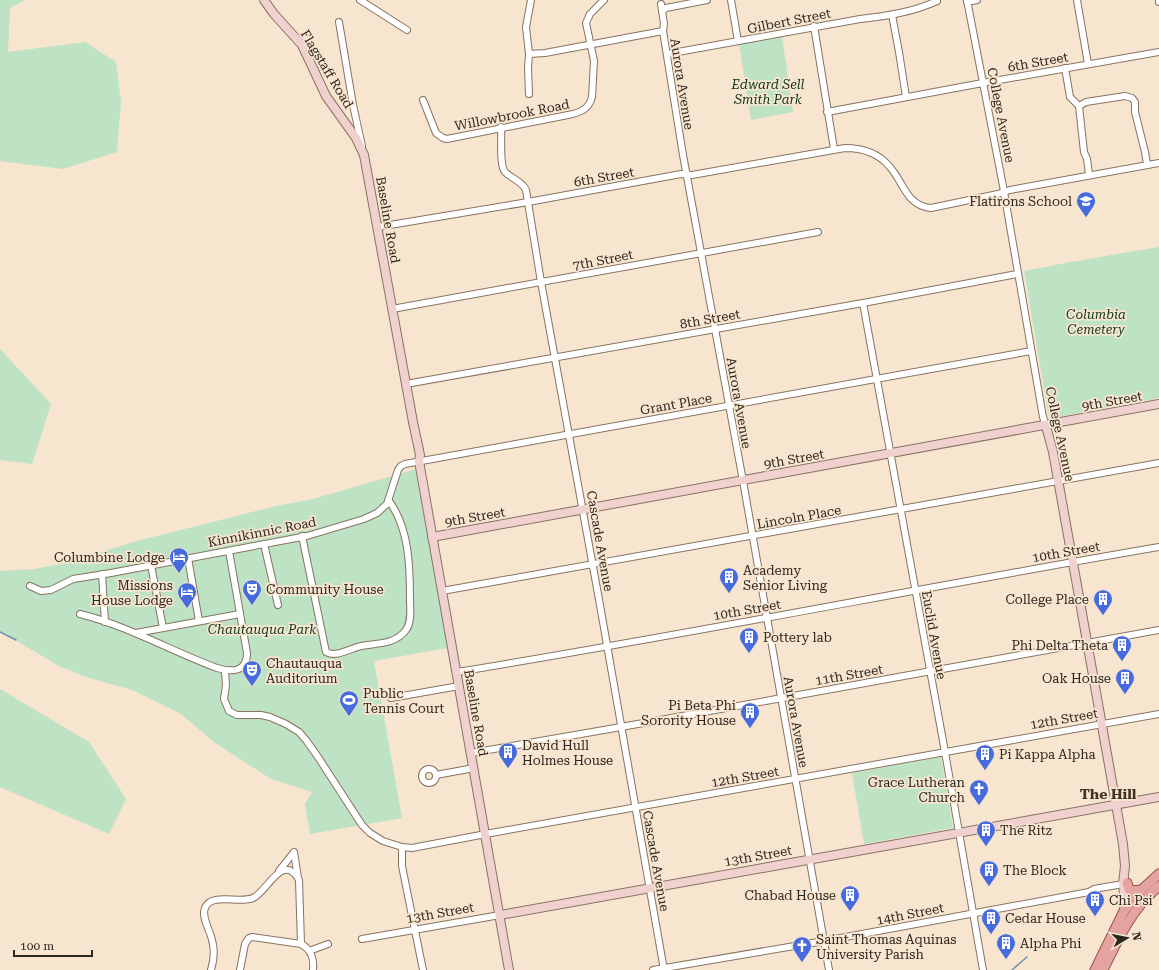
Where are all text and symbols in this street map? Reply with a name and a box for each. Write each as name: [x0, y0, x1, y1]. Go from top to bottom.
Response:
street label: Gilbert Street: [746, 6, 832, 36]
street label: Flagstaff Road: [298, 27, 357, 111]
street label: Aurora Avenue: [667, 37, 697, 131]
street label: 6th Street: [1007, 49, 1070, 75]
street label: College Avenue: [984, 66, 1018, 164]
park label: Edward Sell Smith Park: [731, 77, 805, 107]
street label: Willowbrook Road: [453, 96, 571, 134]
street label: 6th Street: [573, 164, 636, 190]
street label: Baseline Road: [373, 176, 403, 265]
school or university icon: Flatirons School: [1075, 190, 1097, 218]
place label: Flatirons School: [969, 194, 1072, 209]
street label: 7th Street: [572, 247, 635, 273]
street label: 8th Street: [679, 306, 742, 332]
park label: Columbia Cemetery: [1066, 307, 1126, 337]
street label: Aurora Avenue: [724, 356, 754, 450]
street label: College Avenue: [1043, 385, 1077, 483]
street label: 9th Street: [1081, 388, 1144, 414]
street label: Grant Place: [639, 390, 713, 418]
street label: 9th Street: [763, 446, 826, 472]
street label: Cascade Avenue: [584, 489, 616, 593]
street label: Lincoln Place: [756, 502, 842, 532]
street label: 9th Street: [444, 504, 507, 530]
street label: Kinnikinnic Road: [206, 514, 318, 550]
street label: 10th Street: [1031, 539, 1101, 565]
hotel icon: Columbine Lodge: [168, 546, 190, 574]
place label: Columbine Lodge: [54, 550, 165, 565]
place label: Academy Senior Living: [743, 563, 828, 593]
building icon: Academy Senior Living: [718, 566, 740, 594]
place label: Missions House Lodge: [91, 578, 173, 608]
theatre icon: Community House: [241, 578, 263, 606]
hotel icon: Missions House Lodge: [176, 581, 198, 609]
place label: Community House: [266, 582, 384, 597]
building icon: College Place: [1092, 588, 1114, 616]
street label: Euclid Avenue: [919, 589, 949, 681]
place label: College Place: [1005, 592, 1089, 607]
street label: 10th Street: [712, 597, 782, 623]
park label: Chautauqua Park: [208, 622, 317, 637]
building icon: Pottery lab: [738, 626, 760, 654]
place label: Pottery lab: [763, 630, 832, 645]
building icon: Phi Delta Theta: [1111, 634, 1133, 662]
place label: Phi Delta Theta: [1012, 638, 1108, 653]
place label: Chautauqua Auditorium: [266, 656, 342, 686]
theatre icon: Chautauqua Auditorium: [241, 659, 263, 687]
street label: 11th Street: [814, 662, 884, 688]
building icon: Oak House: [1114, 667, 1136, 695]
street label: Baseline Road: [461, 669, 491, 758]
place label: Oak House: [1042, 671, 1111, 686]
street label: Aurora Avenue: [781, 675, 811, 769]
place label: Public Tennis Court: [363, 686, 444, 716]
sports icon: Public Tennis Court: [338, 689, 360, 717]
place label: Pi Beta Phi Sorority House: [641, 698, 736, 728]
building icon: Pi Beta Phi Sorority House: [739, 701, 761, 729]
street label: 12th Street: [1029, 706, 1099, 732]
place label: David Hull Holmes House: [522, 738, 613, 768]
building icon: David Hull Holmes House: [497, 741, 519, 769]
building icon: Pi Kappa Alpha: [974, 743, 996, 771]
place label: Pi Kappa Alpha: [999, 747, 1096, 762]
street label: 12th Street: [710, 764, 780, 790]
place label: Grace Lutheran Church: [868, 775, 966, 805]
church icon: Grace Lutheran Church: [968, 778, 990, 806]
district label: The Hill: [1080, 786, 1137, 802]
street label: Cascade Avenue: [640, 809, 672, 913]
building icon: The Ritz: [975, 819, 997, 847]
place label: The Ritz: [1000, 823, 1052, 838]
street label: 13th Street: [723, 843, 793, 869]
building icon: The Block: [978, 859, 1000, 887]
place label: The Block: [1003, 863, 1067, 878]
building icon: Chabad House: [839, 884, 861, 912]
place label: Chabad House: [744, 888, 836, 903]
building icon: Chi Psi: [1084, 889, 1106, 917]
place label: Chi Psi: [1109, 893, 1153, 908]
street label: 13th Street: [405, 900, 475, 926]
street label: 14th Street: [875, 900, 945, 928]
building icon: Cedar House: [980, 907, 1002, 935]
place label: Cedar House: [1005, 911, 1086, 926]
north arrow: [1107, 918, 1147, 958]
text: N: [1129, 931, 1144, 942]
scale bar: [14, 932, 92, 958]
place label: Saint Thomas Aquinas University Parish: [816, 932, 957, 962]
building icon: Alpha Phi: [995, 932, 1017, 960]
church icon: Saint Thomas Aquinas University Parish: [791, 935, 813, 963]
place label: Alpha Phi: [1020, 936, 1081, 951]
text: 100 m: [20, 939, 54, 953]

